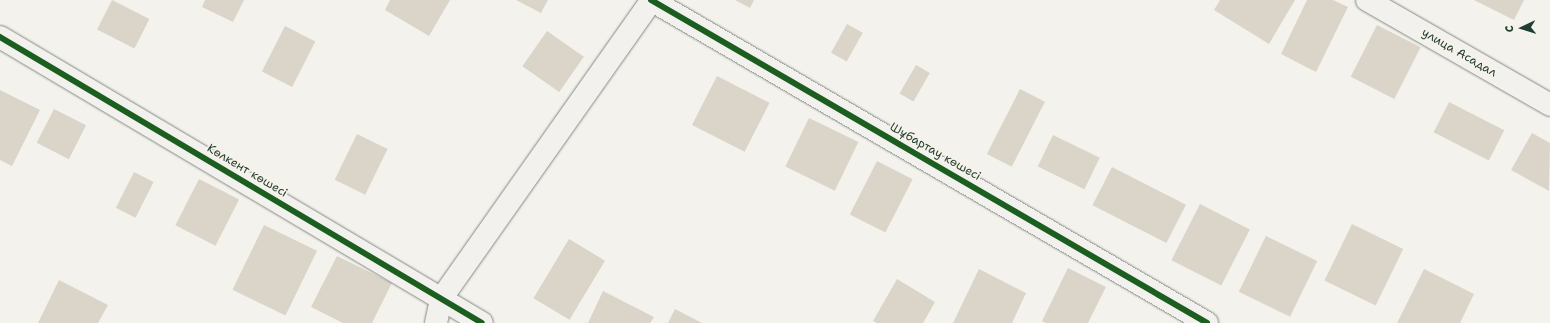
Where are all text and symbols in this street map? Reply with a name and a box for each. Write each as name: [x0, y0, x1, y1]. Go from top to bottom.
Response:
north arrow: [1502, 8, 1542, 48]
text: С: [1502, 25, 1517, 33]
street label: улица Асадал: [1419, 26, 1499, 80]
street label: Шұбартау көшесі: [887, 120, 983, 184]
street label: Көлкент көшесі: [204, 141, 290, 201]

